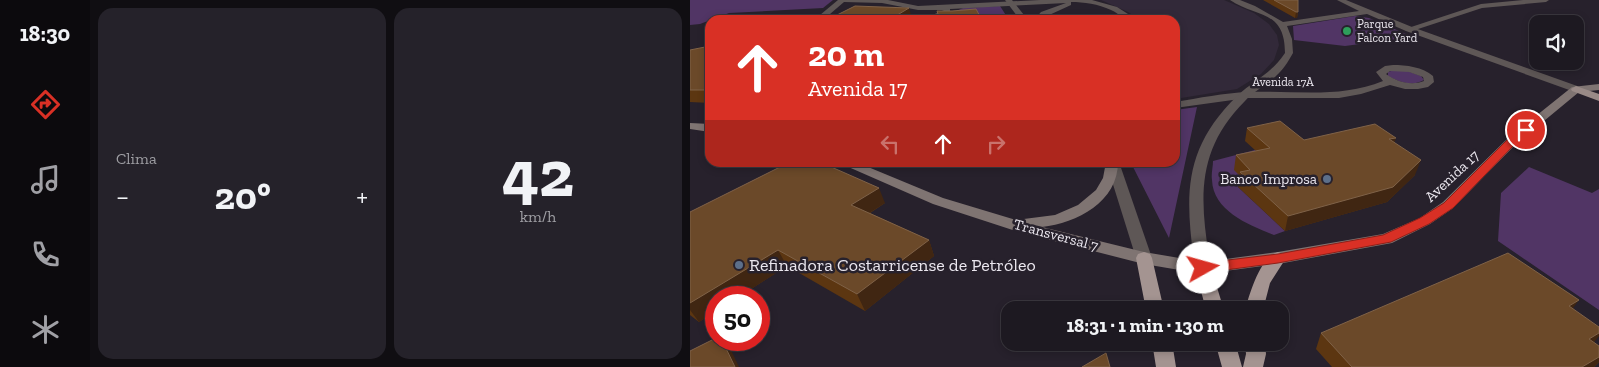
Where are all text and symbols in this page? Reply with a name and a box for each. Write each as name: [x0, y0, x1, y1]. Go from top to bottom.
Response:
map controls: [1529, 15, 1584, 70]
button: sound: [1529, 15, 1584, 70]
place label: Parque Falcon Yard: [1357, 17, 1418, 45]
text: 18:30: [20, 20, 70, 47]
marker: Parque Falcon Yard: [1341, 25, 1353, 37]
text: 20 m: [808, 33, 884, 75]
icon: ahead: [725, 35, 790, 100]
text: Avenida 17: [808, 75, 907, 102]
street label: Avenida 17A: [1252, 75, 1314, 89]
icon: directions: [28, 87, 63, 122]
pin: [1505, 109, 1547, 151]
icon: arrive: [1512, 116, 1540, 144]
icon: left: [876, 130, 904, 158]
icon: ahead: [929, 130, 957, 158]
icon: right: [982, 130, 1010, 158]
text: 42: [502, 135, 574, 213]
street label: Avenida 17: [1421, 146, 1483, 206]
text: Clima: [116, 149, 157, 168]
icon: music: [28, 162, 63, 197]
place label: Banco Improsa: [1220, 170, 1317, 188]
text: 20°: [215, 173, 271, 219]
marker: Banco Improsa: [1321, 173, 1333, 185]
text: −: [116, 180, 129, 213]
text: +: [356, 180, 368, 213]
text: km/h: [520, 207, 556, 226]
street label: Transversal 7: [1012, 215, 1100, 255]
icon: phone: [28, 237, 63, 272]
position arrow: [1176, 241, 1228, 293]
place label: Refinadora Costarricense de Petróleo: [749, 254, 1036, 276]
marker: Refinadora Costarricense de Petróleo: [733, 259, 745, 271]
speed limit sign: 50: [705, 286, 770, 351]
icon: climate: [28, 312, 63, 347]
text: 18:31 · 1 min · 130 m: [1066, 314, 1224, 337]

